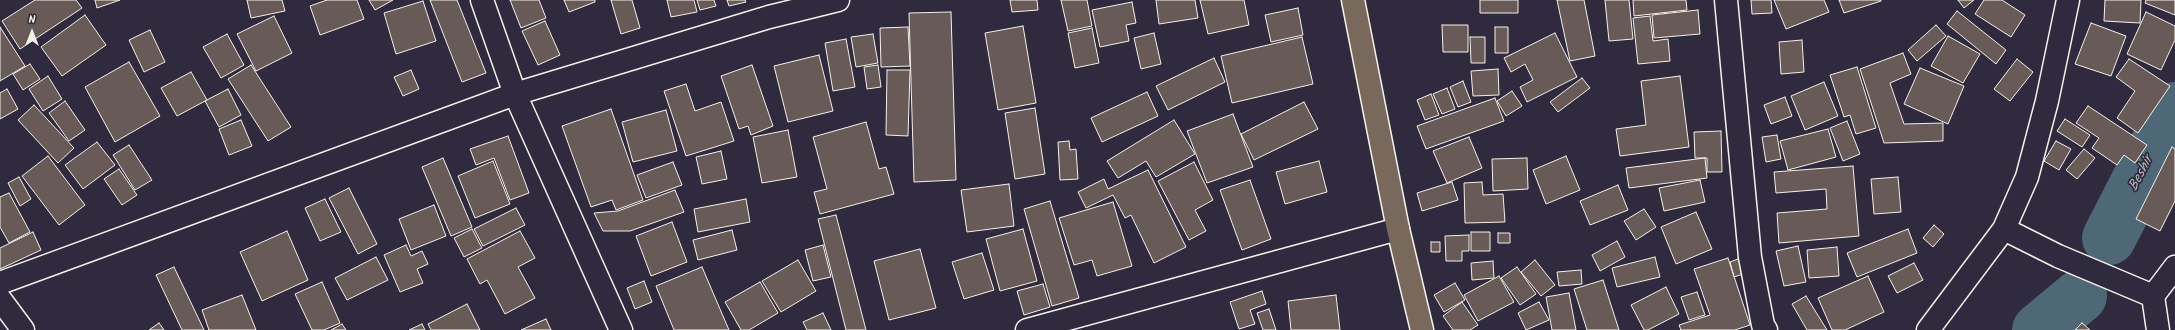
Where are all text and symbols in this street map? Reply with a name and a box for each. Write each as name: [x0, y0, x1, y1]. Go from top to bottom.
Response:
text: N: [29, 11, 35, 29]
north arrow: [12, 12, 52, 52]
water label: Beshir: [2126, 154, 2158, 194]

